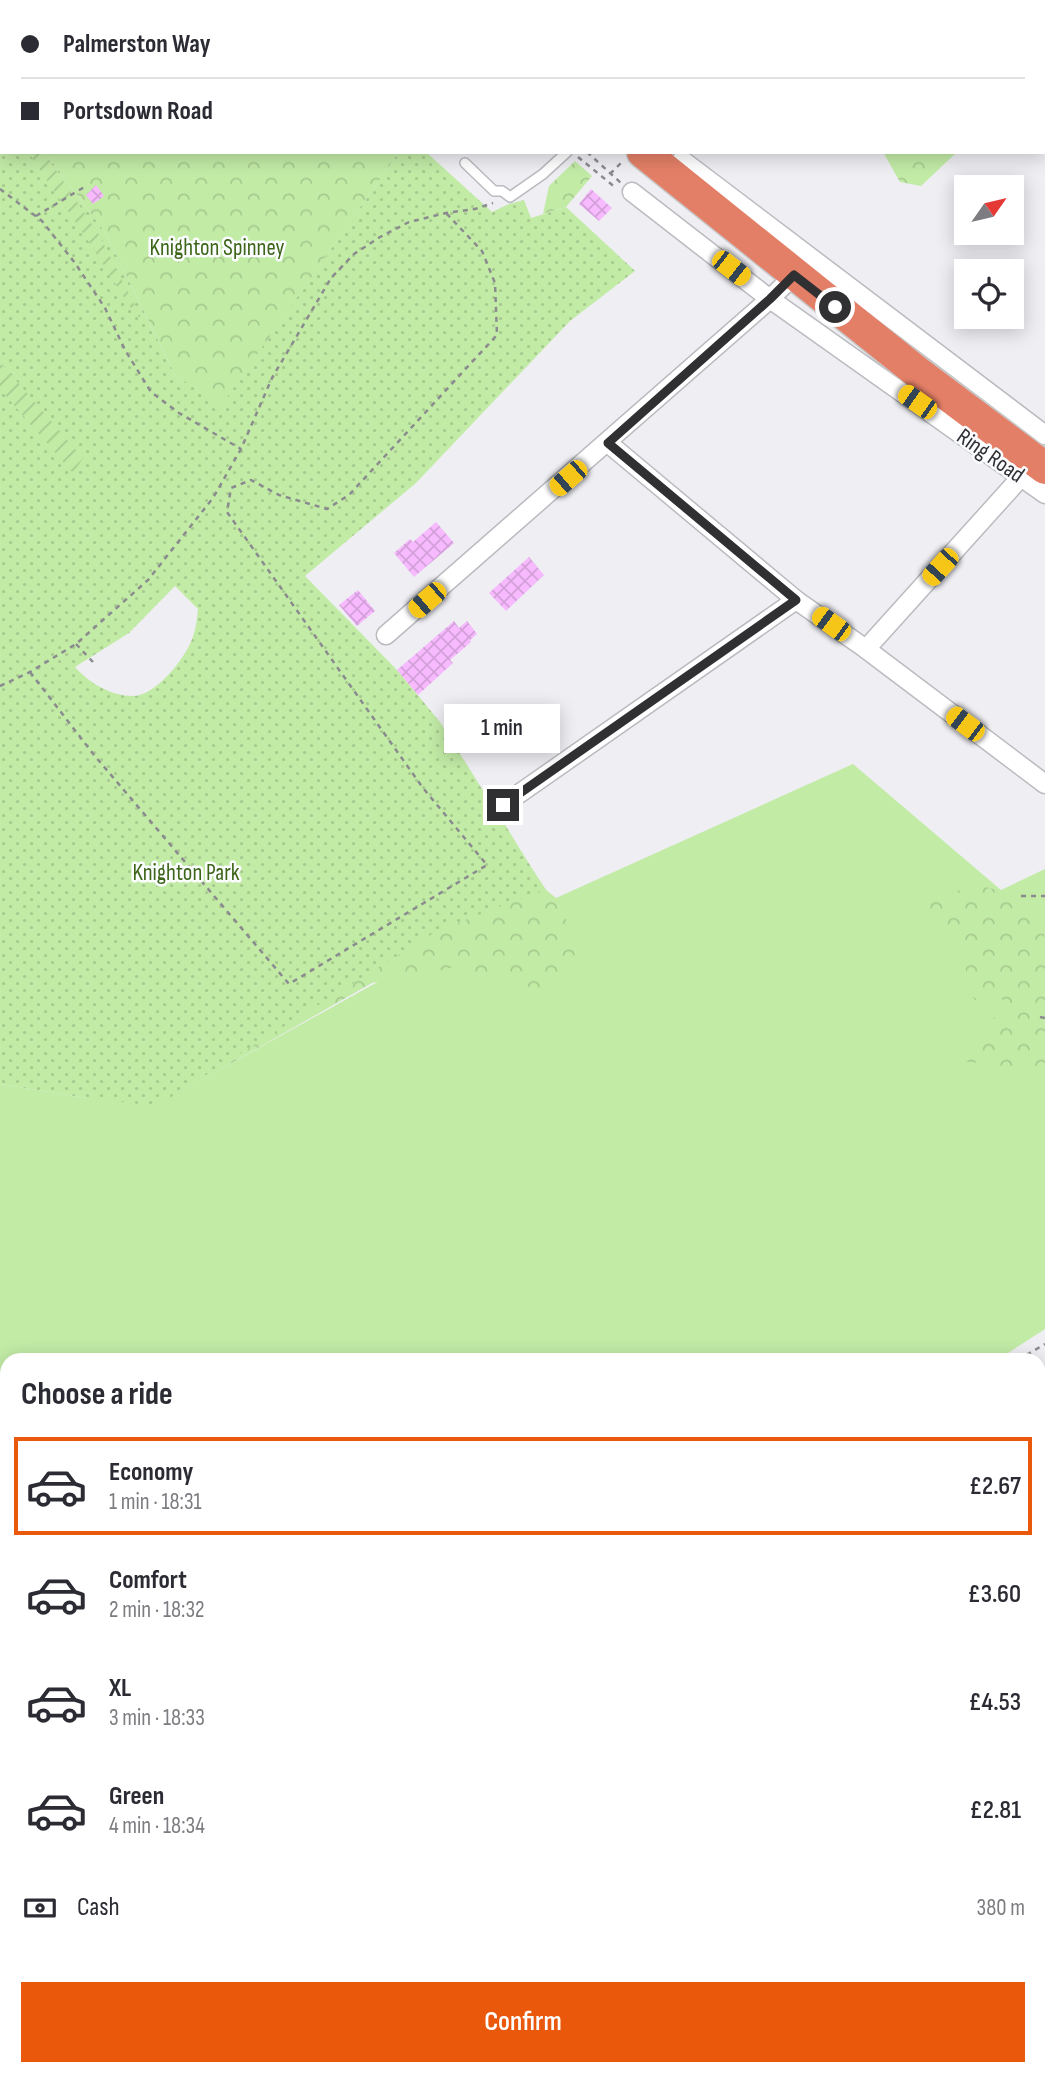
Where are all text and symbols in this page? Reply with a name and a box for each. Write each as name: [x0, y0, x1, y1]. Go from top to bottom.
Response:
text: Palmerston Way: [63, 29, 211, 60]
text: Portsdown Road: [63, 96, 213, 127]
north arrow: [954, 175, 1024, 245]
map controls: [954, 175, 1024, 329]
park label: Knighton Spinney: [150, 234, 284, 262]
car: [708, 247, 755, 289]
button: locate: [954, 259, 1024, 329]
route start: [819, 291, 851, 323]
car: [894, 381, 941, 423]
street label: Ring Road: [951, 423, 1030, 489]
car: [546, 456, 591, 500]
car: [919, 544, 962, 590]
car: [405, 578, 450, 622]
car: [808, 603, 855, 645]
car: [942, 703, 989, 745]
callout: 1 min: [445, 704, 561, 752]
text: 1 min: [481, 714, 523, 742]
route end: [487, 789, 519, 821]
park label: Knighton Park: [132, 859, 240, 887]
text: Choose a ride: [21, 1375, 173, 1414]
icon: car: [25, 1455, 88, 1518]
text: Economy: [109, 1457, 193, 1488]
text: £2.67: [969, 1471, 1021, 1502]
text: 1 min · 18:31: [109, 1488, 202, 1516]
icon: car: [25, 1563, 88, 1626]
text: Comfort: [109, 1565, 187, 1596]
text: £3.60: [968, 1579, 1021, 1610]
text: 2 min · 18:32: [109, 1596, 205, 1624]
icon: car: [25, 1671, 88, 1734]
text: XL: [109, 1673, 131, 1704]
text: £4.53: [969, 1687, 1021, 1718]
text: 3 min · 18:33: [109, 1704, 205, 1732]
icon: car: [25, 1779, 88, 1842]
text: Green: [109, 1781, 164, 1812]
text: £2.81: [970, 1795, 1021, 1826]
text: 4 min · 18:34: [109, 1812, 205, 1840]
icon: cash: [21, 1889, 59, 1927]
text: Cash: [77, 1892, 120, 1923]
text: 380 m: [977, 1894, 1025, 1922]
button: Confirm: [21, 1982, 1025, 2062]

